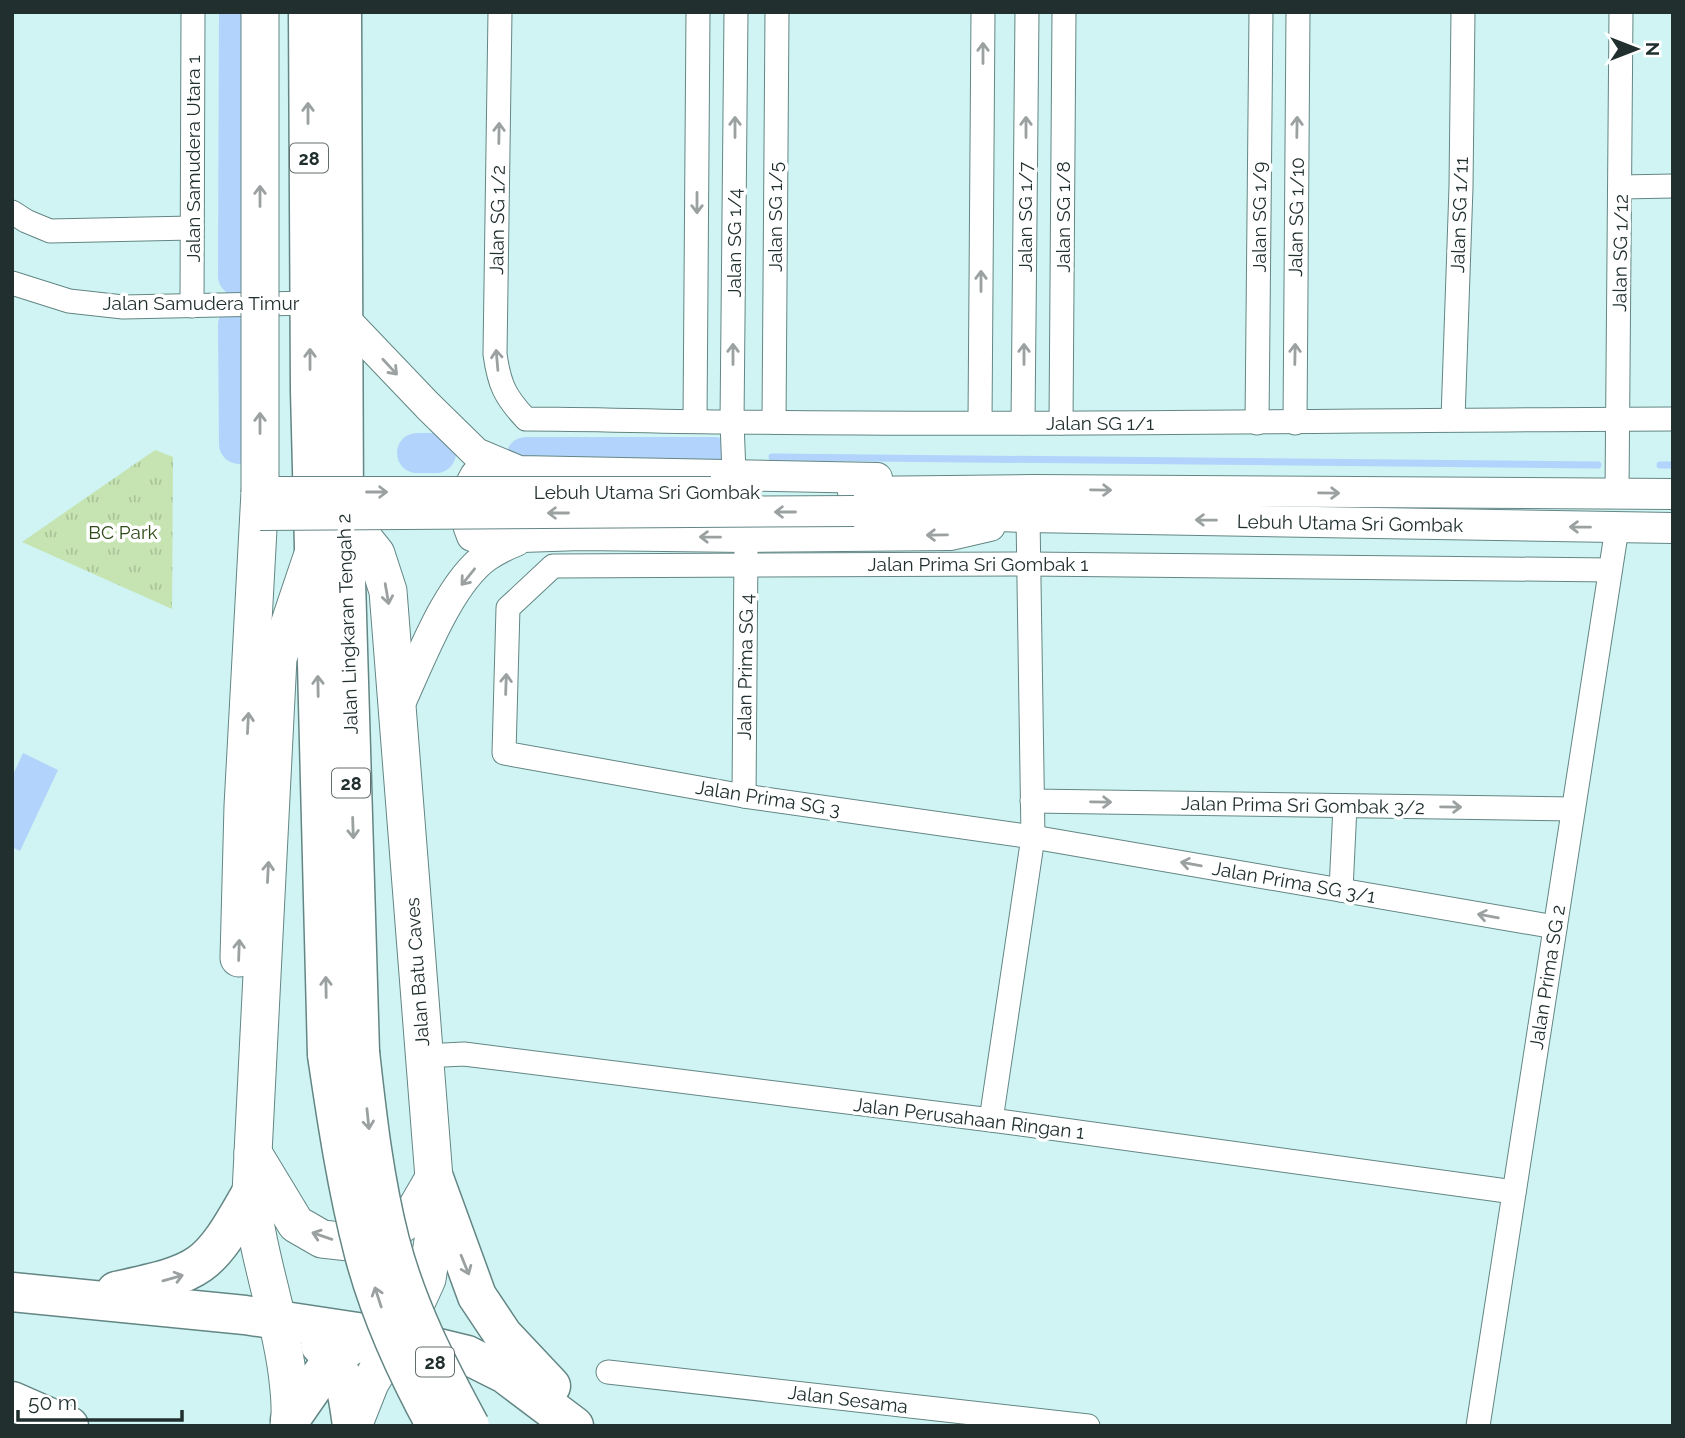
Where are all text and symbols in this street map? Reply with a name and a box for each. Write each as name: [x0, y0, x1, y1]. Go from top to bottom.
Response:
north arrow: [1601, 14, 1671, 84]
one-way arrow: [976, 42, 990, 65]
text: N: [1642, 42, 1664, 56]
street label: Jalan Samudera Utara 1: [182, 55, 204, 263]
one-way arrow: [302, 101, 315, 124]
one-way arrow: [728, 115, 741, 138]
one-way arrow: [1019, 116, 1033, 139]
one-way arrow: [1290, 116, 1304, 139]
one-way arrow: [492, 122, 505, 145]
road number: 28: [290, 144, 328, 173]
street label: Jalan SG 1/10: [1284, 157, 1308, 277]
street label: Jalan SG 1/11: [1446, 157, 1472, 273]
street label: Jalan SG 1/8: [1052, 161, 1074, 273]
street label: Jalan SG 1/5: [764, 162, 786, 272]
street label: Jalan SG 1/7: [1014, 162, 1036, 272]
street label: Jalan SG 1/9: [1248, 162, 1270, 272]
street label: Jalan SG 1/2: [485, 165, 509, 275]
one-way arrow: [253, 185, 267, 208]
street label: Jalan SG 1/4: [723, 188, 745, 298]
one-way arrow: [690, 191, 704, 214]
street label: Jalan SG 1/12: [1608, 194, 1632, 312]
one-way arrow: [974, 269, 988, 292]
street label: Jalan Samudera Timur: [103, 292, 300, 314]
one-way arrow: [726, 343, 739, 366]
one-way arrow: [1017, 343, 1031, 366]
one-way arrow: [1288, 343, 1302, 366]
one-way arrow: [303, 348, 317, 371]
one-way arrow: [490, 350, 503, 372]
one-way arrow: [382, 358, 399, 375]
one-way arrow: [253, 412, 267, 435]
street label: Jalan SG 1/1: [1046, 412, 1154, 434]
street label: Lebuh Utama Sri Gombak: [534, 481, 760, 503]
one-way arrow: [1090, 484, 1113, 497]
one-way arrow: [365, 485, 388, 499]
one-way arrow: [1317, 486, 1340, 500]
one-way arrow: [774, 505, 797, 519]
one-way arrow: [547, 506, 570, 520]
street label: Lebuh Utama Sri Gombak: [1237, 510, 1463, 536]
street label: Jalan Lingkaran Tengah 2: [332, 513, 362, 735]
one-way arrow: [1194, 514, 1217, 527]
one-way arrow: [1569, 520, 1592, 534]
park label: BC Park: [88, 521, 158, 543]
one-way arrow: [926, 529, 949, 542]
one-way arrow: [699, 530, 722, 543]
street label: Jalan Prima Sri Gombak 1: [868, 553, 1088, 575]
one-way arrow: [460, 567, 475, 585]
one-way arrow: [381, 582, 394, 605]
street label: Jalan Prima SG 4: [733, 594, 757, 740]
one-way arrow: [499, 673, 513, 696]
one-way arrow: [311, 675, 325, 698]
one-way arrow: [241, 712, 254, 735]
road number: 28: [332, 768, 370, 798]
street label: Jalan Prima SG 3: [694, 776, 842, 820]
street label: Jalan Prima Sri Gombak 3/2: [1181, 792, 1425, 818]
one-way arrow: [1089, 795, 1112, 809]
one-way arrow: [1439, 801, 1462, 814]
one-way arrow: [346, 816, 359, 839]
one-way arrow: [1180, 857, 1203, 870]
street label: Jalan Prima SG 3/1: [1211, 857, 1377, 907]
one-way arrow: [261, 861, 274, 884]
street label: Jalan Batu Caves: [401, 897, 433, 1047]
street label: Jalan Prima SG 2: [1525, 903, 1569, 1051]
one-way arrow: [1477, 908, 1500, 922]
one-way arrow: [232, 939, 246, 962]
one-way arrow: [319, 976, 332, 999]
street label: Jalan Perusahaan Ringan 1: [852, 1093, 1086, 1143]
one-way arrow: [361, 1108, 374, 1130]
one-way arrow: [312, 1229, 334, 1241]
one-way arrow: [459, 1254, 472, 1276]
one-way arrow: [162, 1270, 184, 1283]
one-way arrow: [371, 1286, 384, 1308]
road number: 28: [416, 1348, 454, 1377]
scale bar: [18, 1378, 182, 1422]
street label: Jalan Sesama: [787, 1381, 909, 1417]
text: 50 m: [28, 1390, 77, 1415]

